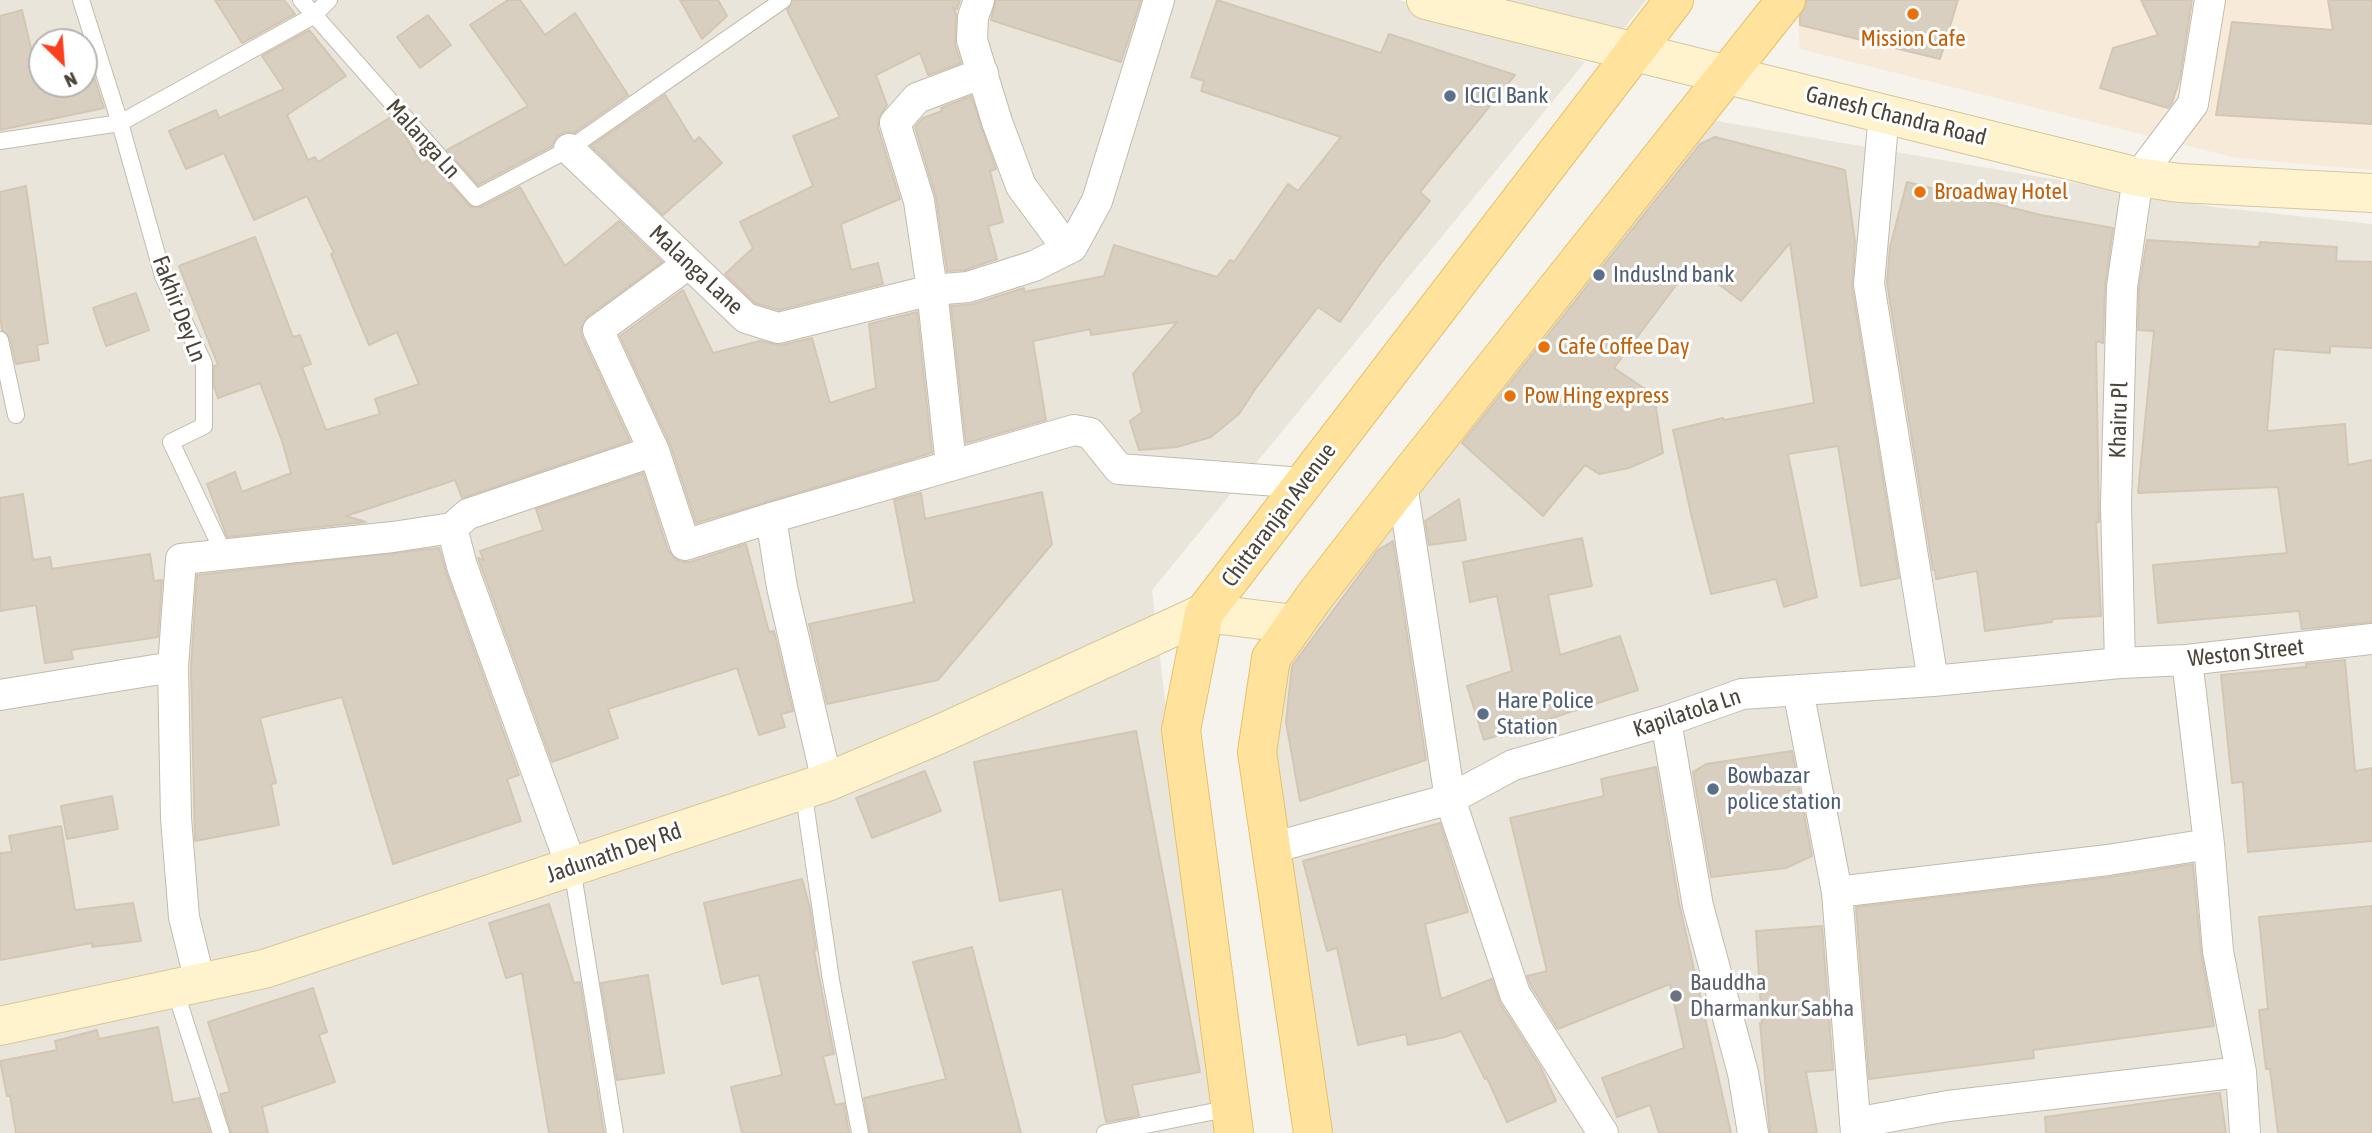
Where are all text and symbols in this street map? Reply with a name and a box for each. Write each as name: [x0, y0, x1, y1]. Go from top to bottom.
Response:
marker: Mission Cafe: [1905, 6, 1921, 22]
place label: Mission Cafe: [1860, 25, 1966, 53]
north arrow: [28, 28, 98, 98]
text: N: [61, 68, 81, 93]
street label: Ganesh Chandra Road: [1803, 80, 1989, 152]
place label: ICICI Bank: [1464, 82, 1548, 110]
marker: ICICI Bank: [1442, 88, 1458, 104]
street label: Malanga Ln: [380, 94, 466, 184]
place label: Broadway Hotel: [1934, 178, 2068, 206]
marker: Broadway Hotel: [1912, 184, 1928, 200]
street label: Malanga Lane: [643, 219, 749, 321]
street label: Fakhir Dey Ln: [146, 252, 212, 366]
place label: Induslnd bank: [1613, 261, 1734, 289]
marker: Induslnd bank: [1591, 267, 1607, 283]
place label: Cafe Coffee Day: [1558, 333, 1690, 361]
marker: Cafe Coffee Day: [1536, 339, 1552, 355]
street label: Khairu Pl: [2104, 381, 2134, 459]
place label: Pow Hing express: [1524, 382, 1669, 410]
marker: Pow Hing express: [1502, 388, 1518, 404]
street label: Chittaranjan Avenue: [1216, 438, 1342, 592]
street label: Weston Street: [2187, 633, 2305, 673]
street label: Kapilatola Ln: [1630, 683, 1744, 743]
place label: Hare Police Station: [1497, 687, 1594, 741]
marker: Hare Police Station: [1475, 706, 1491, 722]
place label: Bowbazar police station: [1727, 762, 1842, 816]
marker: Bowbazar police station: [1705, 781, 1721, 797]
street label: Jadunath Dey Rd: [543, 817, 685, 889]
place label: Bauddha Dharmankur Sabha: [1690, 969, 1854, 1023]
marker: Bauddha Dharmankur Sabha: [1668, 988, 1684, 1004]

